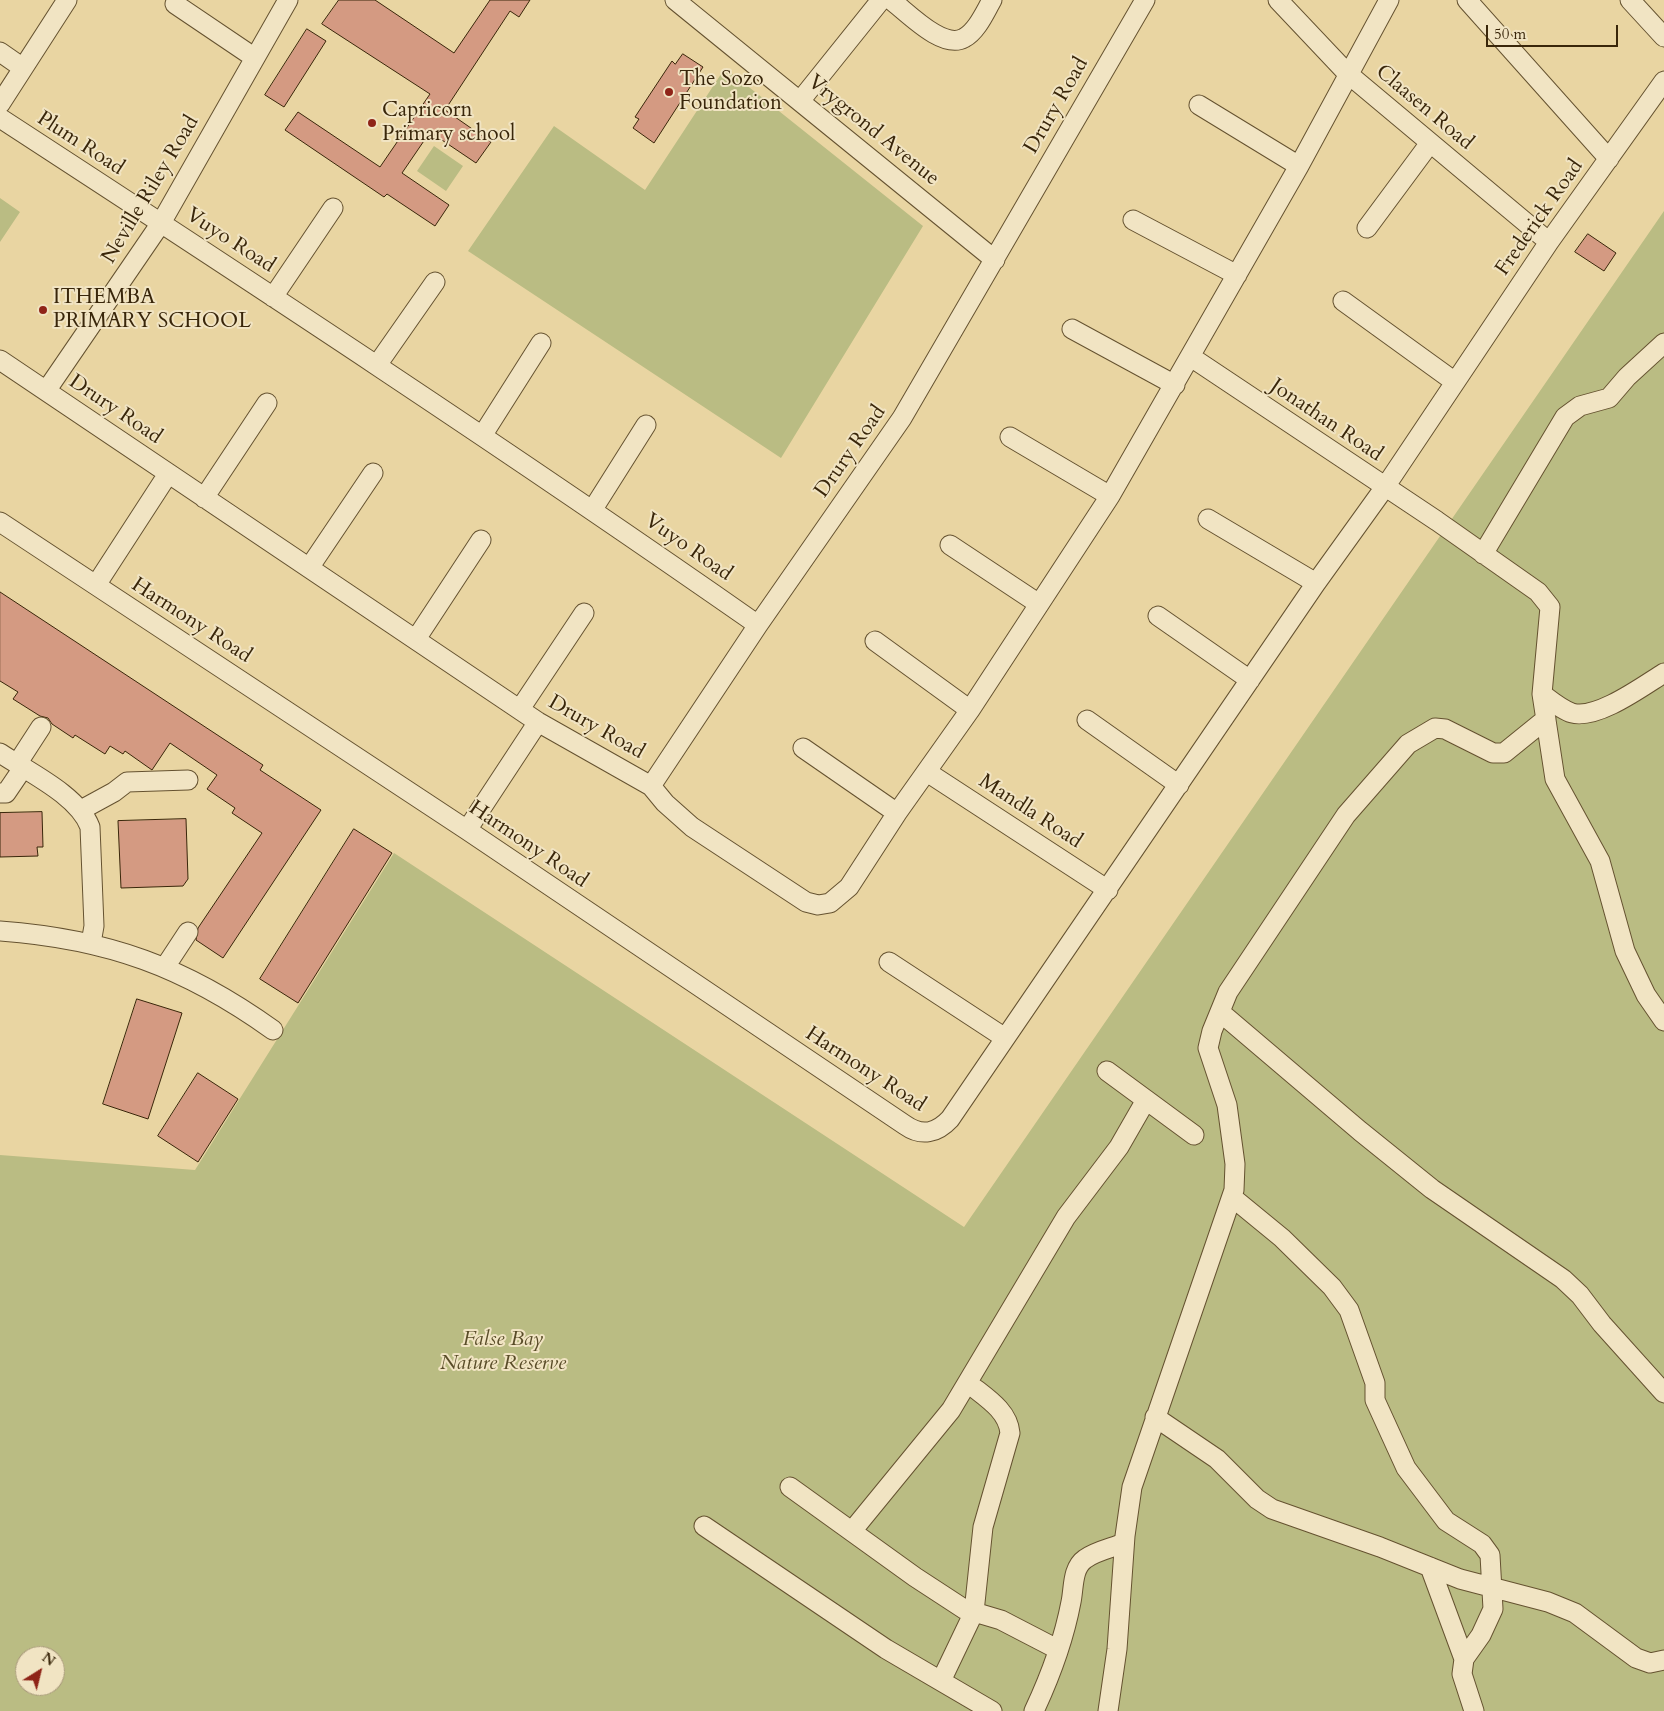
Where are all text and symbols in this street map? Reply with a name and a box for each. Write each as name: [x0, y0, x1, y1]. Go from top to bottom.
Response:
scale bar: [1489, 15, 1622, 47]
text: 50 m: [1494, 24, 1526, 44]
street label: Drury Road: [1019, 53, 1095, 159]
street label: Claasen Road: [1370, 60, 1478, 156]
place label: The Sozo Foundation: [679, 67, 782, 117]
street label: Vrygrond Avenue: [802, 70, 944, 192]
marker: The Sozo Foundation: [663, 86, 675, 98]
place label: Capricorn Primary school: [382, 98, 515, 148]
street label: Plum Road: [32, 107, 128, 181]
street label: Neville Riley Road: [97, 111, 205, 269]
marker: Capricorn Primary school: [366, 117, 378, 129]
street label: Frederick Road: [1491, 155, 1589, 281]
street label: Vuyo Road: [181, 203, 279, 279]
place label: ITHEMBA PRIMARY SCHOOL: [53, 285, 251, 335]
marker: ITHEMBA PRIMARY SCHOOL: [37, 304, 49, 316]
street label: Drury Road: [64, 370, 166, 450]
street label: Jonathan Road: [1265, 374, 1387, 468]
street label: Drury Road: [810, 401, 892, 503]
street label: Vuyo Road: [639, 509, 737, 587]
street label: Harmony Road: [126, 573, 256, 669]
street label: Drury Road: [543, 690, 649, 766]
street label: Mandla Road: [974, 769, 1086, 855]
street label: Harmony Road: [464, 796, 592, 894]
street label: Harmony Road: [800, 1022, 930, 1118]
park label: False Bay Nature Reserve: [440, 1327, 566, 1377]
north arrow: [15, 1646, 65, 1696]
text: N: [38, 1648, 59, 1671]

